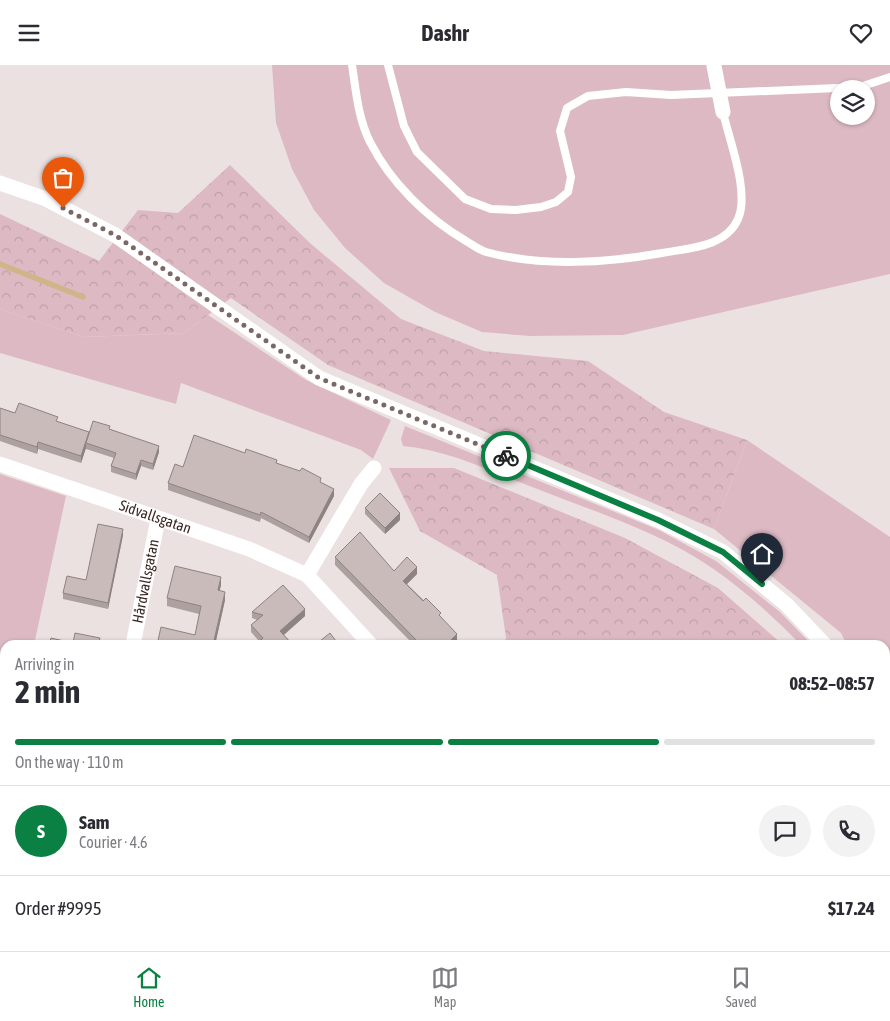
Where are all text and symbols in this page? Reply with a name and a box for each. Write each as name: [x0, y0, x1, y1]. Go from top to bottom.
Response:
icon: menu: [15, 19, 43, 47]
icon: heart: [847, 19, 875, 47]
text: Dashr: [421, 20, 469, 46]
map controls: [830, 80, 875, 125]
button: layers: [830, 80, 875, 125]
pin: [42, 157, 84, 208]
icon: bag: [49, 164, 77, 192]
courier: [481, 431, 531, 481]
icon: bike: [492, 442, 520, 470]
street label: Sidvallsgatan: [117, 496, 194, 537]
pin: [741, 533, 783, 584]
street label: Hårdvallsgatan: [129, 538, 162, 625]
icon: home: [748, 540, 776, 568]
text: Arriving in: [15, 655, 75, 673]
text: 08:52–08:57: [789, 672, 875, 694]
text: 2 min: [15, 673, 80, 710]
text: On the way · 110 m: [15, 753, 124, 771]
button: chat: [759, 805, 811, 857]
button: phone: [823, 805, 875, 857]
text: Sam: [79, 811, 110, 833]
text: S: [37, 820, 45, 842]
text: Courier · 4.6: [79, 833, 148, 851]
text: Order #9995: [15, 897, 102, 919]
text: $17.24: [828, 897, 875, 919]
tab: Home: [133, 964, 164, 1010]
tab: Map: [431, 964, 459, 1010]
tab: Saved: [726, 964, 757, 1010]

